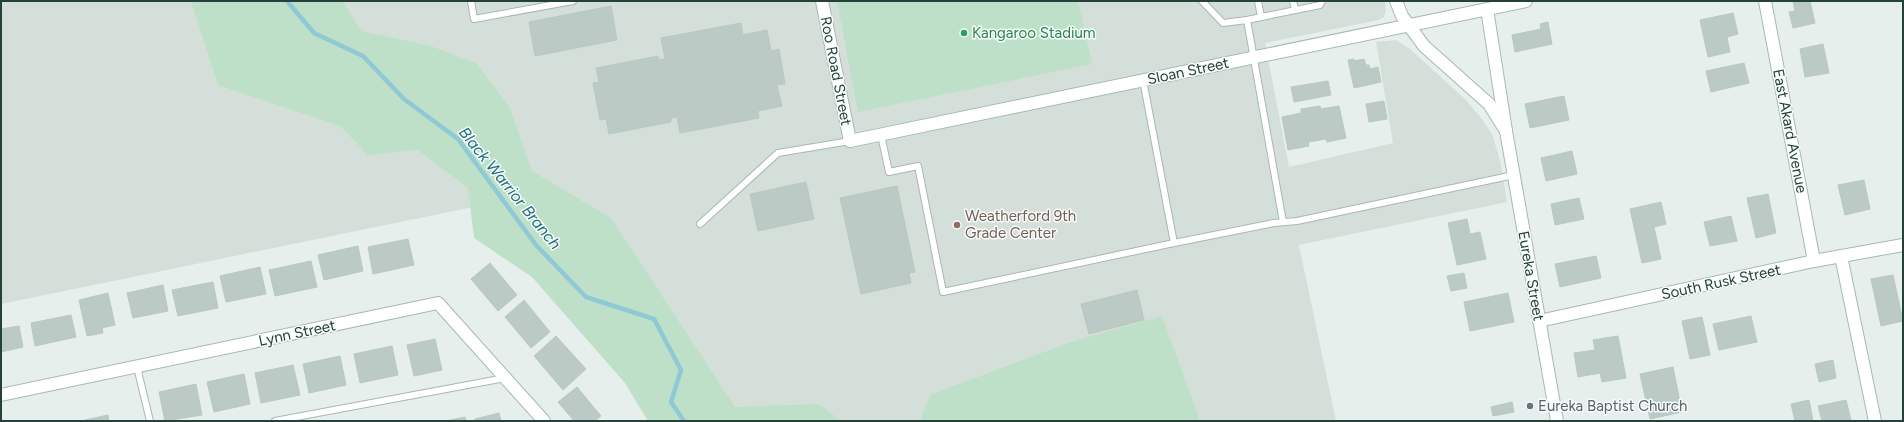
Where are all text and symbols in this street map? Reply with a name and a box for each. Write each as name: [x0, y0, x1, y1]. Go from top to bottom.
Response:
street label: Roo Road Street: [817, 15, 855, 127]
place label: Kangaroo Stadium: [972, 24, 1096, 42]
marker: Kangaroo Stadium: [959, 28, 969, 38]
street label: Sloan Street: [1146, 54, 1231, 88]
street label: East Akard Avenue: [1769, 67, 1811, 195]
water label: Black Warrior Branch: [455, 123, 565, 253]
place label: Weatherford 9th Grade Center: [965, 207, 1076, 242]
marker: Weatherford 9th Grade Center: [952, 220, 962, 230]
street label: Eureka Street: [1514, 230, 1548, 323]
street label: South Rusk Street: [1660, 260, 1783, 303]
street label: Lynn Street: [257, 316, 337, 350]
place label: Eureka Baptist Church: [1538, 397, 1687, 415]
marker: Eureka Baptist Church: [1525, 401, 1535, 411]

